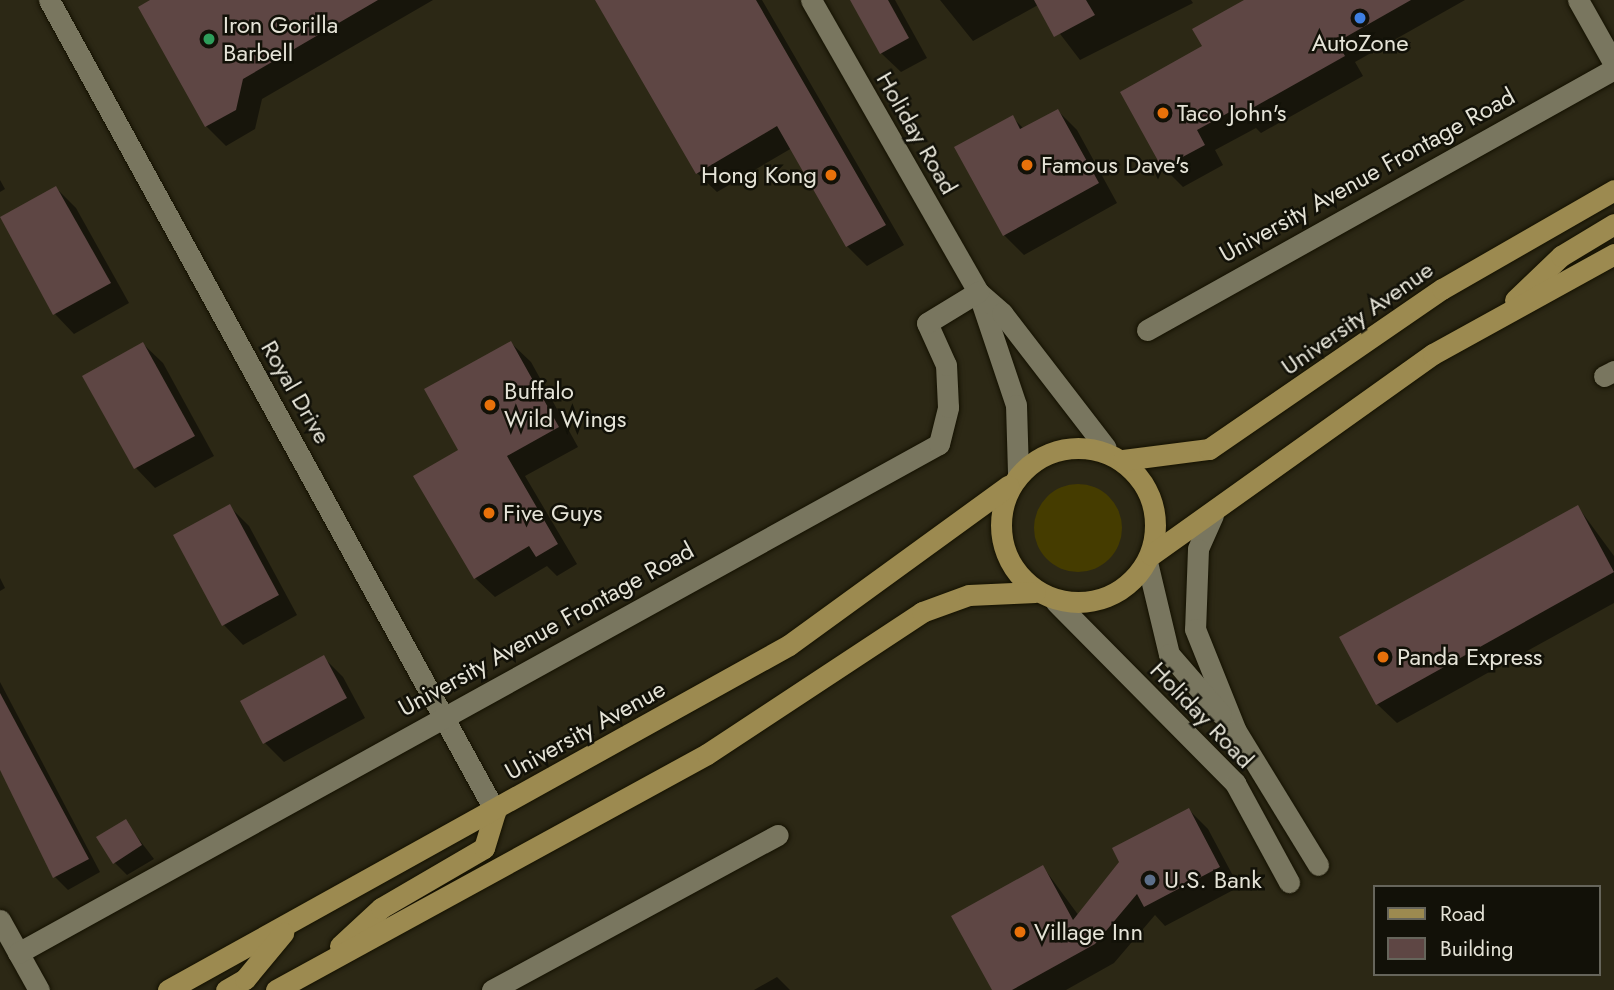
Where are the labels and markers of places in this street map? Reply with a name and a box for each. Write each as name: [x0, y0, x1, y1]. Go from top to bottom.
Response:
marker: AutoZone: [1352, 10, 1368, 26]
place label: Iron Gorilla Barbell: [223, 11, 338, 67]
place label: AutoZone: [1311, 29, 1409, 57]
marker: Iron Gorilla Barbell: [201, 31, 217, 47]
place label: Taco John's: [1177, 99, 1287, 127]
marker: Taco John's: [1155, 105, 1171, 121]
place label: Famous Dave's: [1041, 151, 1189, 179]
marker: Famous Dave's: [1019, 157, 1035, 173]
place label: Hong Kong: [701, 161, 817, 189]
marker: Hong Kong: [823, 167, 839, 183]
place label: Buffalo Wild Wings: [504, 377, 626, 433]
marker: Buffalo Wild Wings: [482, 397, 498, 413]
place label: Five Guys: [503, 499, 602, 527]
marker: Five Guys: [481, 505, 497, 521]
place label: Panda Express: [1397, 643, 1543, 671]
marker: Panda Express: [1375, 649, 1391, 665]
place label: U.S. Bank: [1164, 866, 1262, 894]
marker: U.S. Bank: [1142, 872, 1158, 888]
place label: Village Inn: [1034, 918, 1143, 946]
marker: Village Inn: [1012, 924, 1028, 940]

